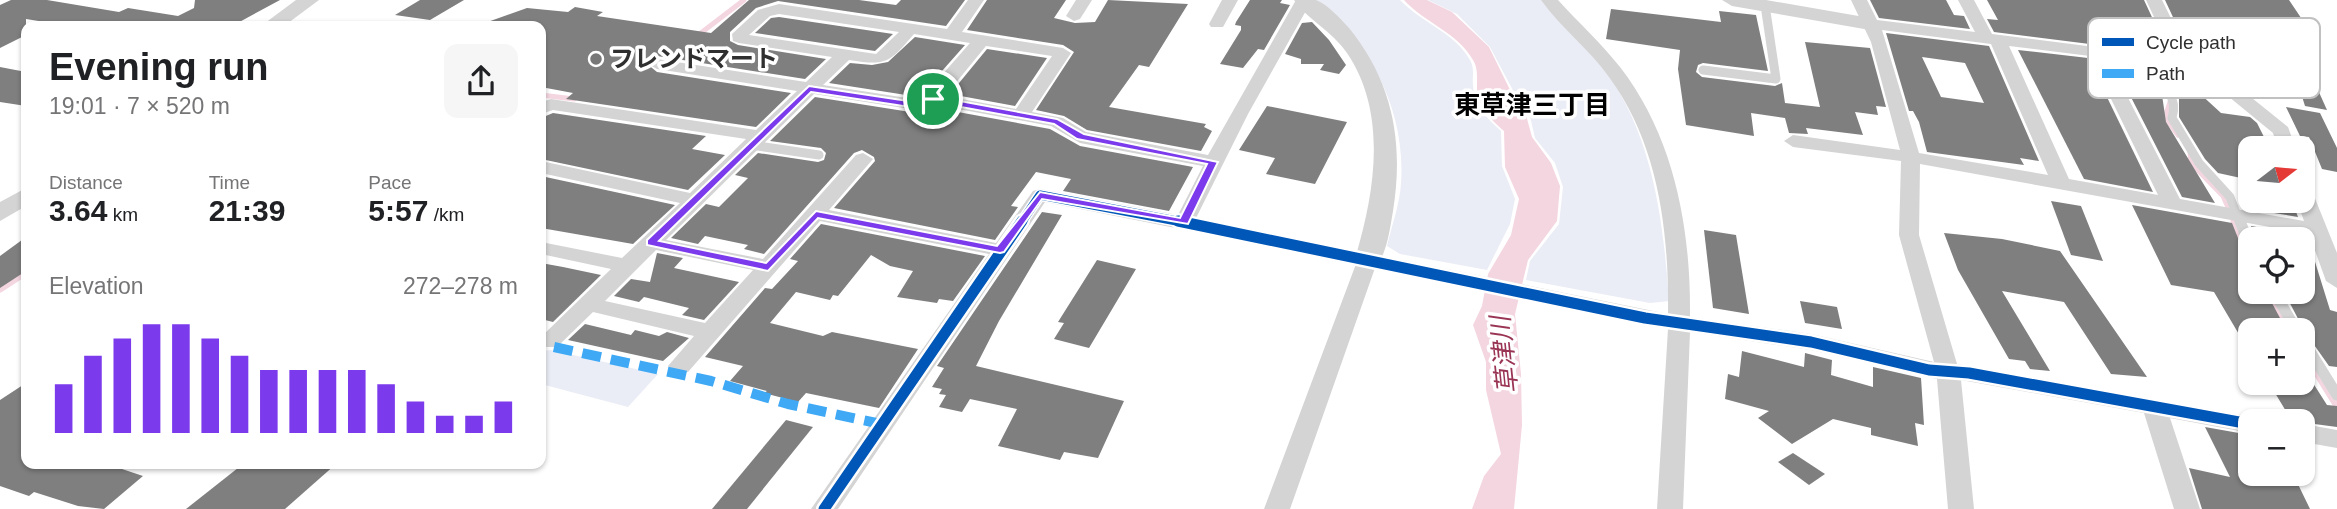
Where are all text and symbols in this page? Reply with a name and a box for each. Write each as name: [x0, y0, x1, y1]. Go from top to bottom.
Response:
legend: [2088, 18, 2320, 98]
text: Cycle path: [2146, 32, 2236, 53]
button: share: [444, 44, 518, 118]
place label: フレンドマート: [610, 45, 778, 72]
text: Evening run: [49, 46, 269, 88]
marker: フレンドマート: [588, 51, 604, 67]
text: Path: [2146, 63, 2185, 84]
pin: [903, 69, 963, 129]
icon: arrive: [914, 80, 952, 118]
district label: 東草津三丁目: [1454, 90, 1610, 120]
text: 19:01 · 7 × 520 m: [49, 93, 230, 119]
north arrow: [2238, 136, 2315, 214]
map controls: [2238, 136, 2315, 486]
text: Distance: [49, 172, 123, 193]
text: Time: [209, 172, 250, 193]
text: Pace: [368, 172, 412, 193]
text: 3.64: [49, 194, 107, 227]
text: 21:39: [209, 194, 285, 227]
text: 5:57: [368, 194, 428, 227]
text: km: [107, 204, 138, 225]
text: /km: [428, 204, 464, 225]
button: locate: [2238, 227, 2315, 304]
text: Elevation: [49, 273, 144, 299]
text: 272–278 m: [403, 273, 518, 299]
water label: 草津川: [1485, 312, 1523, 395]
button: +: [2238, 318, 2315, 395]
button: −: [2238, 409, 2315, 486]

